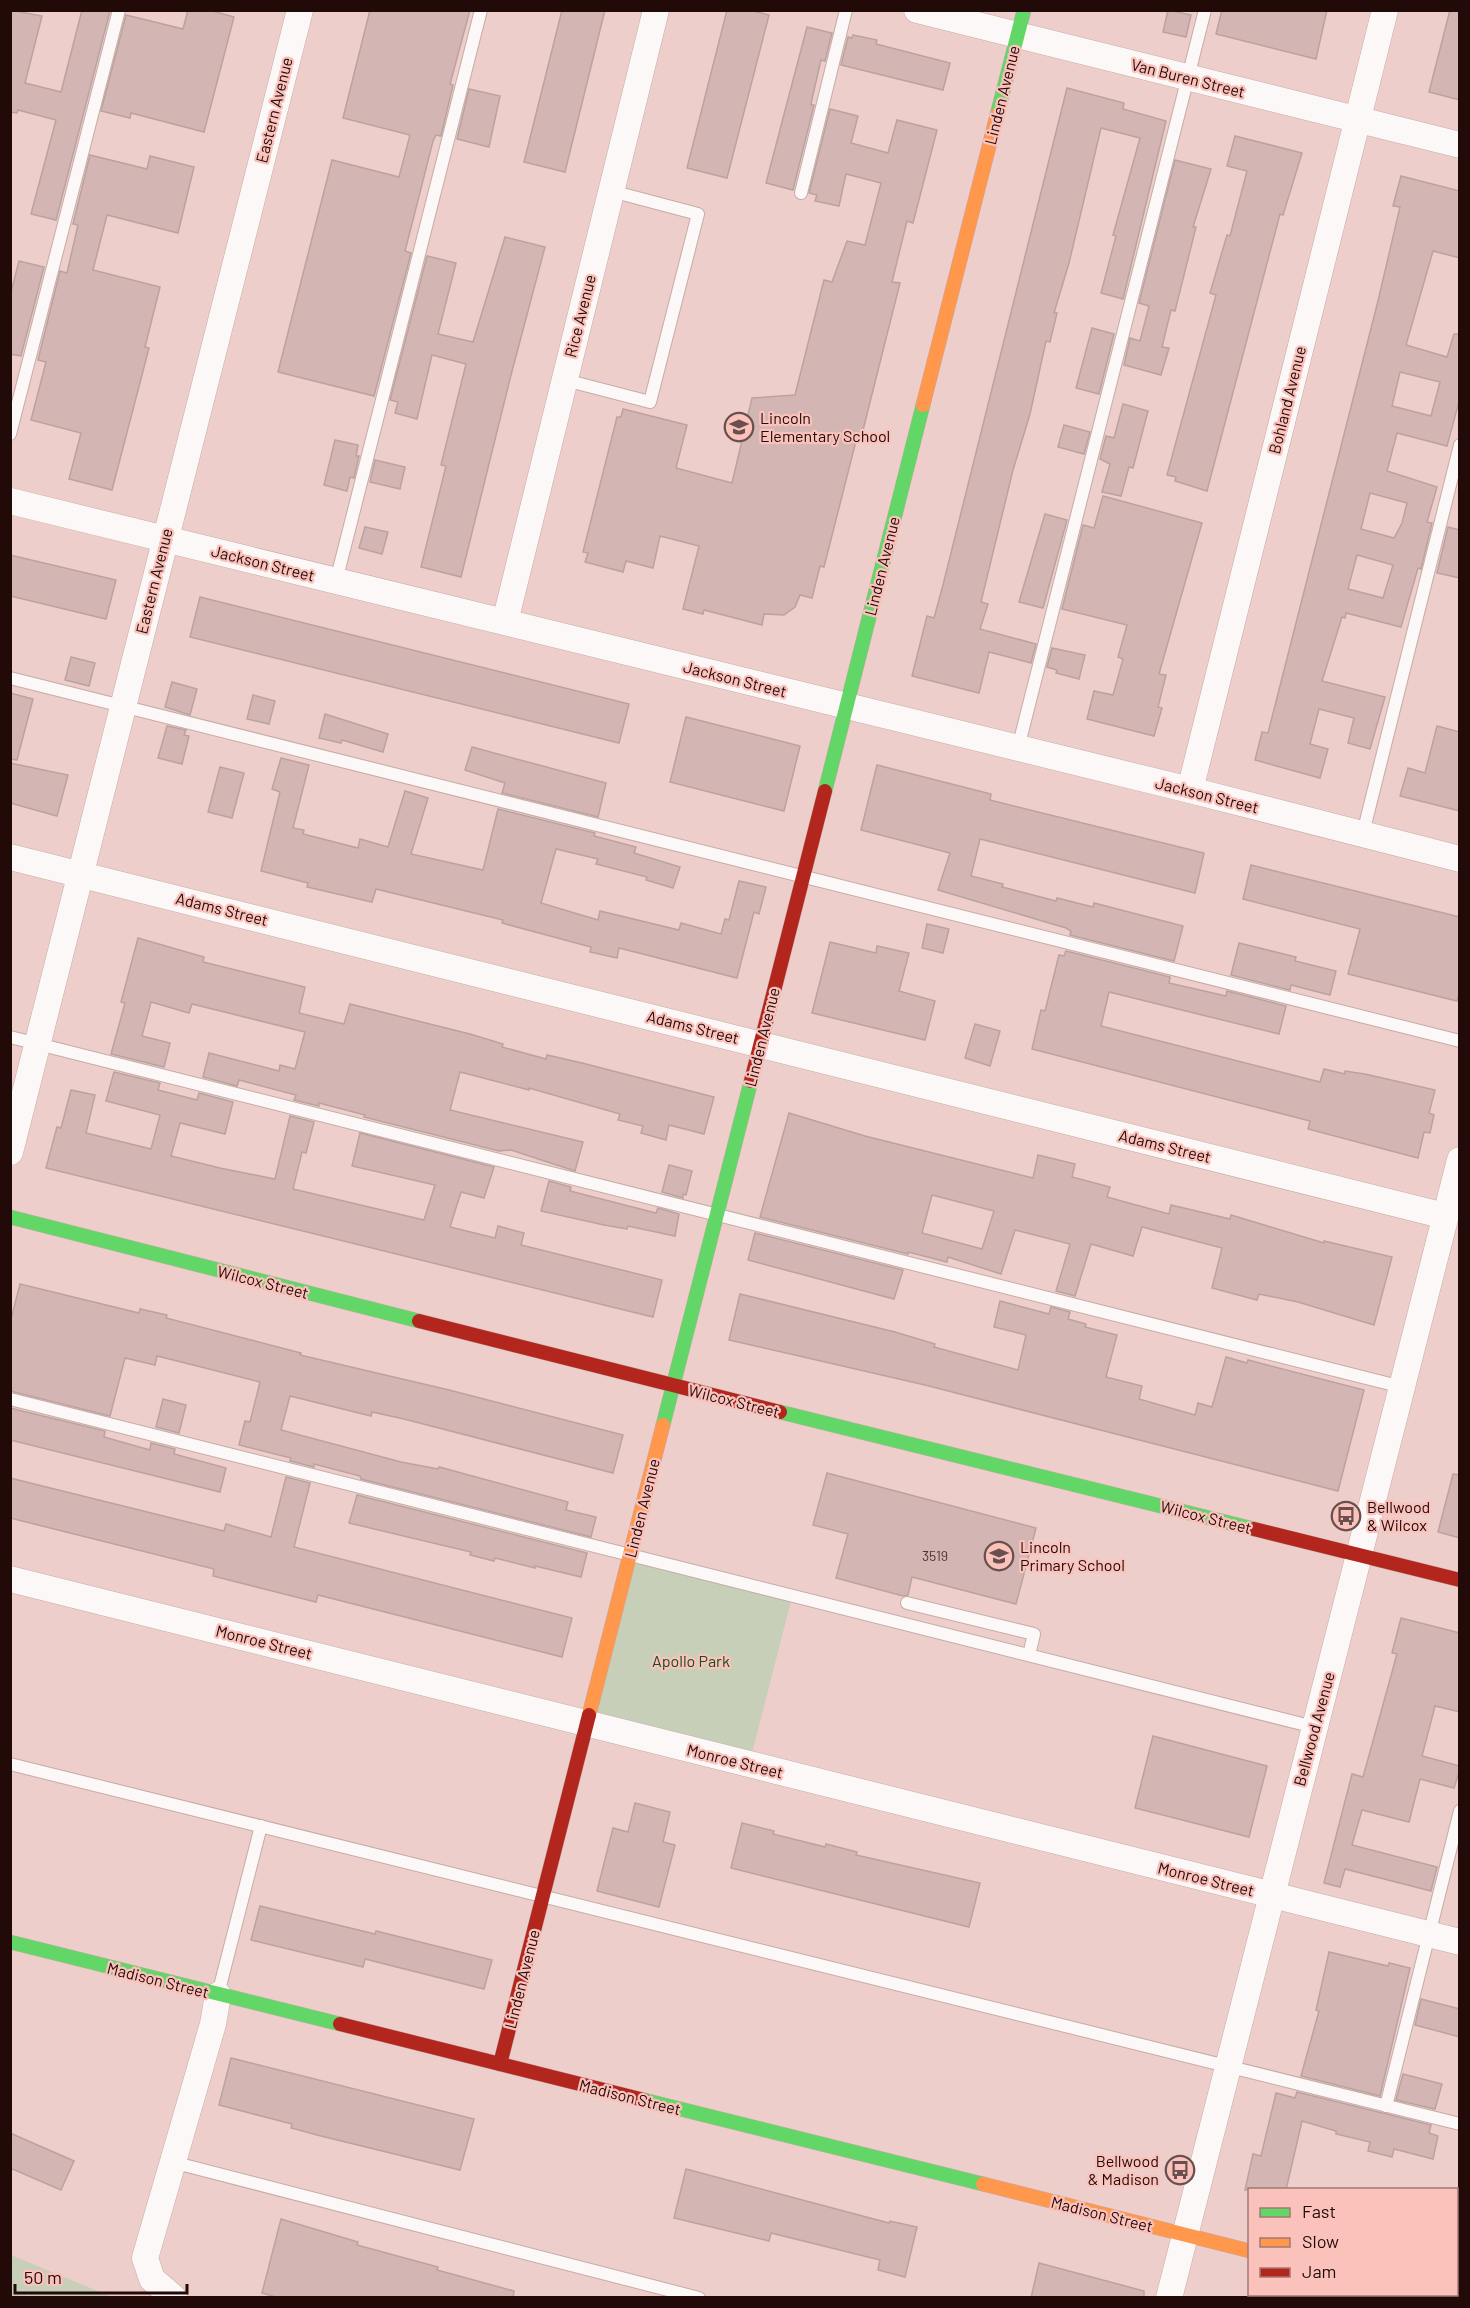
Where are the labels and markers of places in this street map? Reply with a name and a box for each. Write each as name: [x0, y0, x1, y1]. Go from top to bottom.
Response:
place label: Lincoln Elementary School: [760, 408, 890, 445]
school or university icon: Lincoln Elementary School: [723, 411, 755, 443]
place label: Bellwood & Wilcox: [1367, 1497, 1430, 1534]
bus stop icon: Bellwood & Wilcox: [1330, 1500, 1362, 1532]
place label: Lincoln Primary School: [1020, 1537, 1125, 1574]
school or university icon: Lincoln Primary School: [983, 1540, 1015, 1572]
place label: Bellwood & Madison: [1088, 2151, 1159, 2188]
bus stop icon: Bellwood & Madison: [1164, 2154, 1196, 2186]

